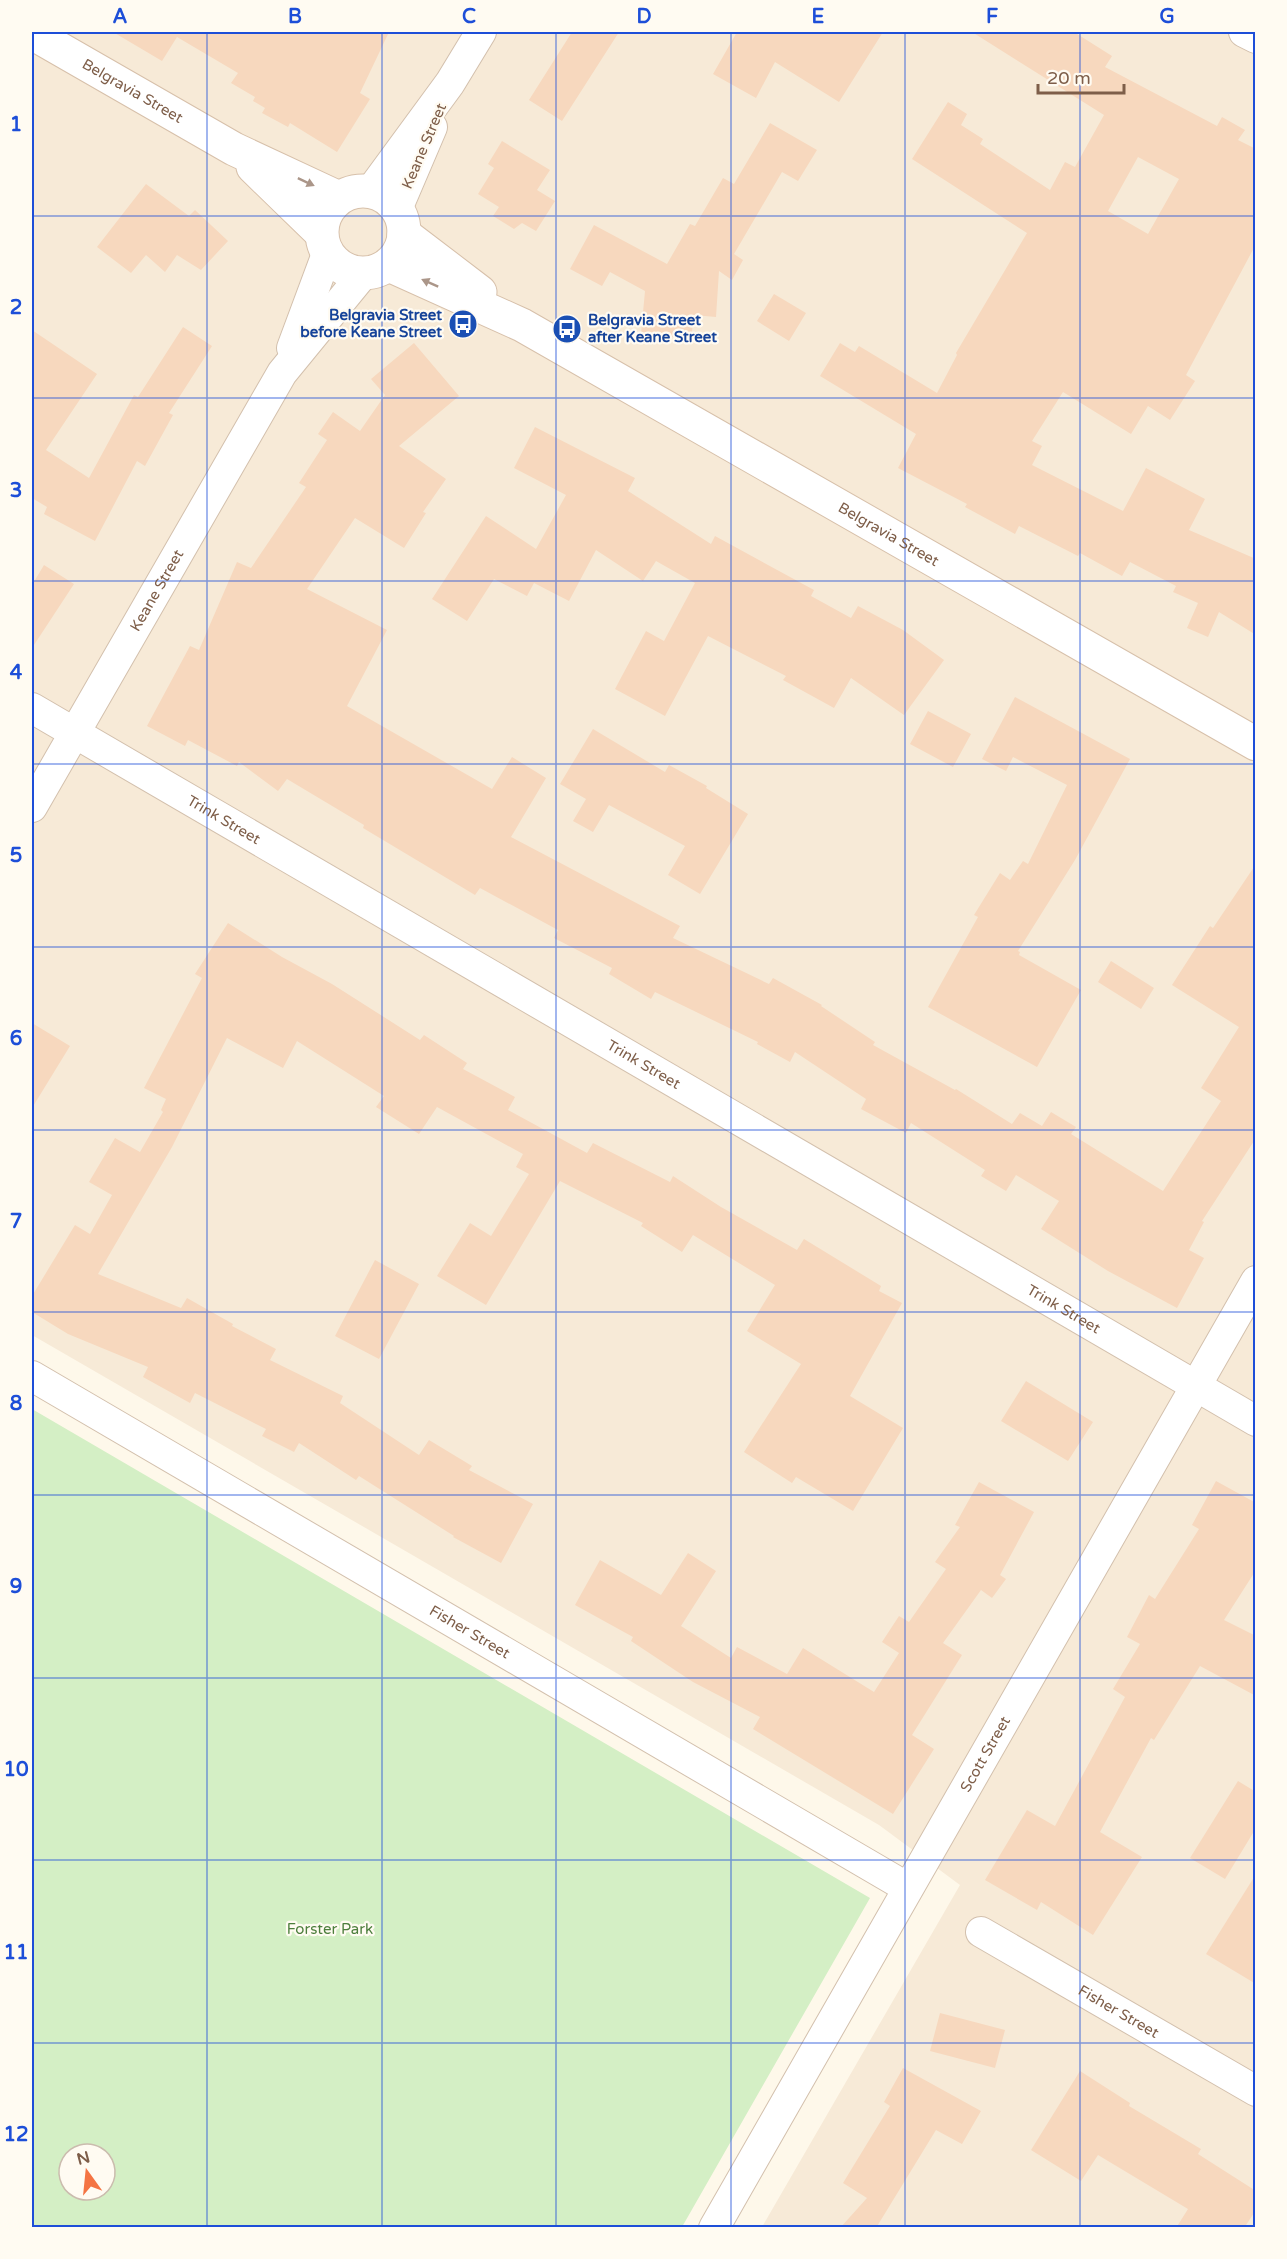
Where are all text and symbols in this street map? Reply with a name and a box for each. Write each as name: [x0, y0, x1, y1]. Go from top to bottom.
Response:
text: A: [113, 5, 128, 29]
text: B: [288, 5, 302, 29]
text: C: [462, 5, 476, 29]
text: D: [636, 5, 652, 29]
text: E: [812, 5, 825, 29]
text: F: [986, 5, 998, 29]
text: G: [1159, 5, 1175, 29]
street label: Belgravia Street: [79, 55, 186, 127]
scale bar: [1038, 57, 1124, 95]
text: 20 m: [1047, 67, 1091, 89]
street label: Keane Street: [398, 100, 450, 192]
text: 1: [10, 113, 22, 137]
one-way arrow: [297, 178, 314, 187]
one-way arrow: [421, 278, 439, 288]
text: 2: [10, 296, 22, 320]
place label: Belgravia Street before Keane Street: [300, 306, 442, 341]
bus stop icon: Belgravia Street before Keane Street: [447, 308, 479, 340]
place label: Belgravia Street after Keane Street: [588, 311, 717, 346]
bus stop icon: Belgravia Street after Keane Street: [551, 313, 583, 345]
text: 3: [10, 479, 22, 503]
street label: Belgravia Street: [835, 498, 942, 570]
street label: Keane Street: [126, 546, 188, 634]
text: 4: [10, 661, 23, 685]
street label: Trink Street: [184, 791, 264, 848]
text: 5: [10, 844, 22, 868]
text: 6: [10, 1027, 22, 1051]
street label: Trink Street: [604, 1036, 684, 1093]
text: 7: [10, 1210, 22, 1234]
street label: Trink Street: [1024, 1281, 1104, 1338]
text: 8: [10, 1392, 22, 1416]
text: 9: [10, 1575, 22, 1599]
street label: Fisher Street: [426, 1601, 513, 1662]
street label: Scott Street: [956, 1713, 1014, 1795]
text: 10: [3, 1758, 29, 1782]
park label: Forster Park: [287, 1920, 373, 1938]
text: 11: [3, 1941, 29, 1965]
street label: Fisher Street: [1075, 1981, 1162, 2042]
text: 12: [3, 2123, 29, 2147]
north arrow: [57, 2142, 117, 2202]
text: N: [75, 2147, 92, 2170]

